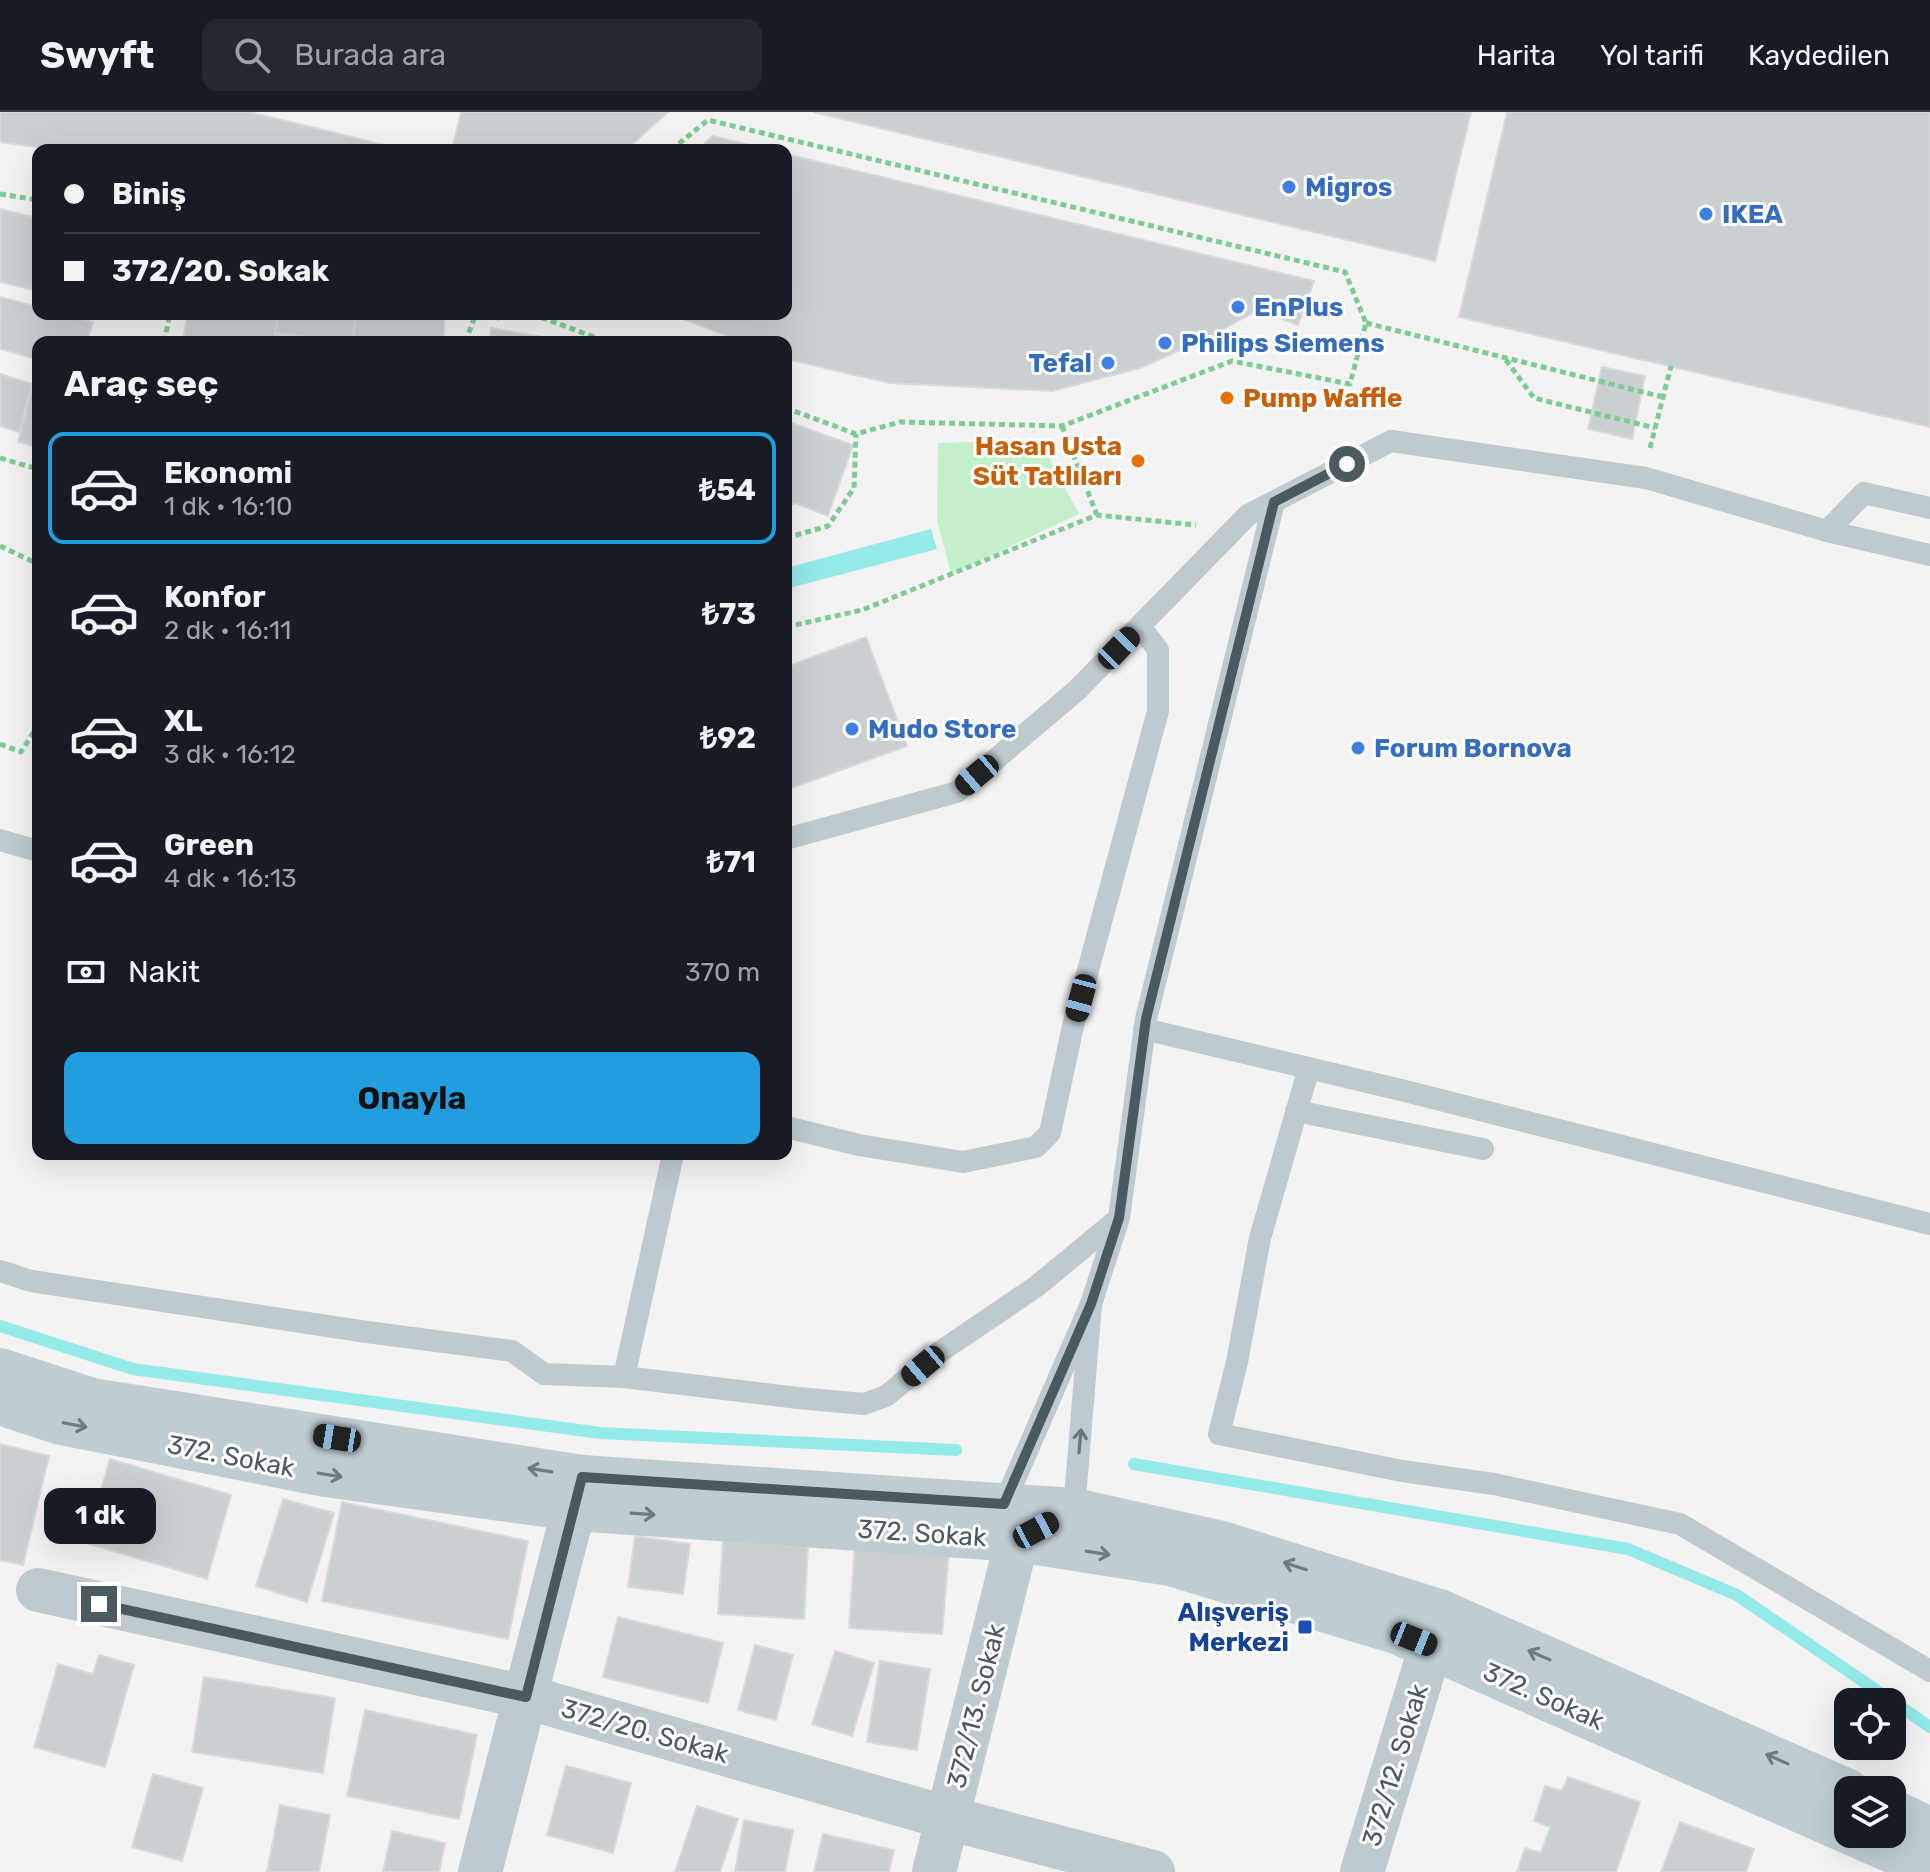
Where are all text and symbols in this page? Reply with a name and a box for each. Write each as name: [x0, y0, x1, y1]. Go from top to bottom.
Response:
search box: [202, 19, 762, 91]
text: Swyft: [40, 32, 154, 78]
icon: search: [230, 33, 274, 77]
text: Burada ara: [294, 37, 446, 73]
text: Harita: [1477, 39, 1556, 72]
text: Yol tarifi: [1600, 39, 1704, 72]
text: Kaydedilen: [1748, 39, 1890, 72]
place label: Migros: [1305, 172, 1392, 203]
text: Biniş: [112, 176, 186, 212]
marker: Migros: [1280, 178, 1298, 196]
place label: IKEA: [1722, 199, 1783, 230]
marker: IKEA: [1697, 205, 1715, 223]
text: 372/20. Sokak: [112, 253, 329, 289]
place label: EnPlus: [1254, 292, 1343, 323]
marker: EnPlus: [1229, 298, 1247, 316]
place label: Philips Siemens: [1181, 328, 1385, 359]
marker: Philips Siemens: [1156, 334, 1174, 352]
place label: Tefal: [1028, 348, 1092, 379]
marker: Tefal: [1099, 354, 1117, 372]
text: Araç seç: [64, 362, 219, 405]
place label: Pump Waffle: [1243, 383, 1402, 414]
marker: Pump Waffle: [1218, 389, 1236, 407]
place label: Hasan Usta Süt Tatlıları: [973, 431, 1122, 492]
route start: [1329, 446, 1365, 482]
icon: car: [68, 452, 140, 524]
marker: Hasan Usta Süt Tatlıları: [1129, 452, 1147, 470]
text: Ekonomi: [164, 455, 292, 491]
text: ₺54: [699, 472, 756, 508]
text: 1 dk · 16:10: [164, 491, 293, 522]
icon: car: [68, 576, 140, 648]
text: Konfor: [164, 579, 266, 615]
text: ₺73: [702, 596, 756, 632]
text: 2 dk · 16:11: [164, 615, 291, 646]
car: [1094, 622, 1144, 674]
icon: car: [68, 700, 140, 772]
text: XL: [164, 703, 203, 739]
place label: Mudo Store: [868, 714, 1016, 745]
text: ₺92: [700, 720, 756, 756]
marker: Mudo Store: [843, 720, 861, 738]
place label: Forum Bornova: [1374, 733, 1572, 764]
text: 3 dk · 16:12: [164, 739, 296, 770]
marker: Forum Bornova: [1349, 739, 1367, 757]
car: [951, 750, 1003, 800]
icon: car: [68, 824, 140, 896]
text: Green: [164, 827, 254, 863]
text: ₺71: [707, 844, 756, 880]
text: 4 dk · 16:13: [164, 863, 297, 894]
icon: cash: [64, 950, 108, 994]
text: Nakit: [128, 954, 200, 990]
text: 370 m: [685, 957, 760, 988]
car: [1063, 972, 1099, 1024]
button: Onayla: [64, 1052, 760, 1144]
car: [897, 1341, 949, 1391]
one-way arrow: [61, 1419, 87, 1434]
car: [311, 1422, 363, 1454]
one-way arrow: [1073, 1428, 1088, 1455]
street label: 372. Sokak: [165, 1429, 298, 1484]
one-way arrow: [528, 1462, 553, 1477]
one-way arrow: [317, 1468, 342, 1483]
callout: 1 dk: [43, 1488, 155, 1544]
text: 1 dk: [75, 1500, 125, 1531]
one-way arrow: [629, 1507, 656, 1522]
car: [1009, 1508, 1063, 1552]
street label: 372. Sokak: [856, 1514, 988, 1554]
one-way arrow: [1084, 1546, 1110, 1561]
one-way arrow: [1283, 1557, 1308, 1572]
route end: [81, 1586, 117, 1622]
place label: Alışveriş Merkezi: [1178, 1597, 1289, 1658]
marker: Alışveriş Merkezi: [1296, 1618, 1314, 1636]
car: [1387, 1619, 1441, 1659]
street label: 372/13. Sokak: [941, 1620, 1012, 1792]
one-way arrow: [1527, 1646, 1552, 1661]
street label: 372. Sokak: [1478, 1656, 1610, 1737]
street label: 372/12. Sokak: [1356, 1680, 1435, 1850]
map controls: [1834, 1688, 1906, 1848]
button: locate: [1834, 1688, 1906, 1760]
street label: 372/20. Sokak: [558, 1693, 733, 1770]
one-way arrow: [1765, 1751, 1789, 1766]
button: layers: [1834, 1776, 1906, 1848]

